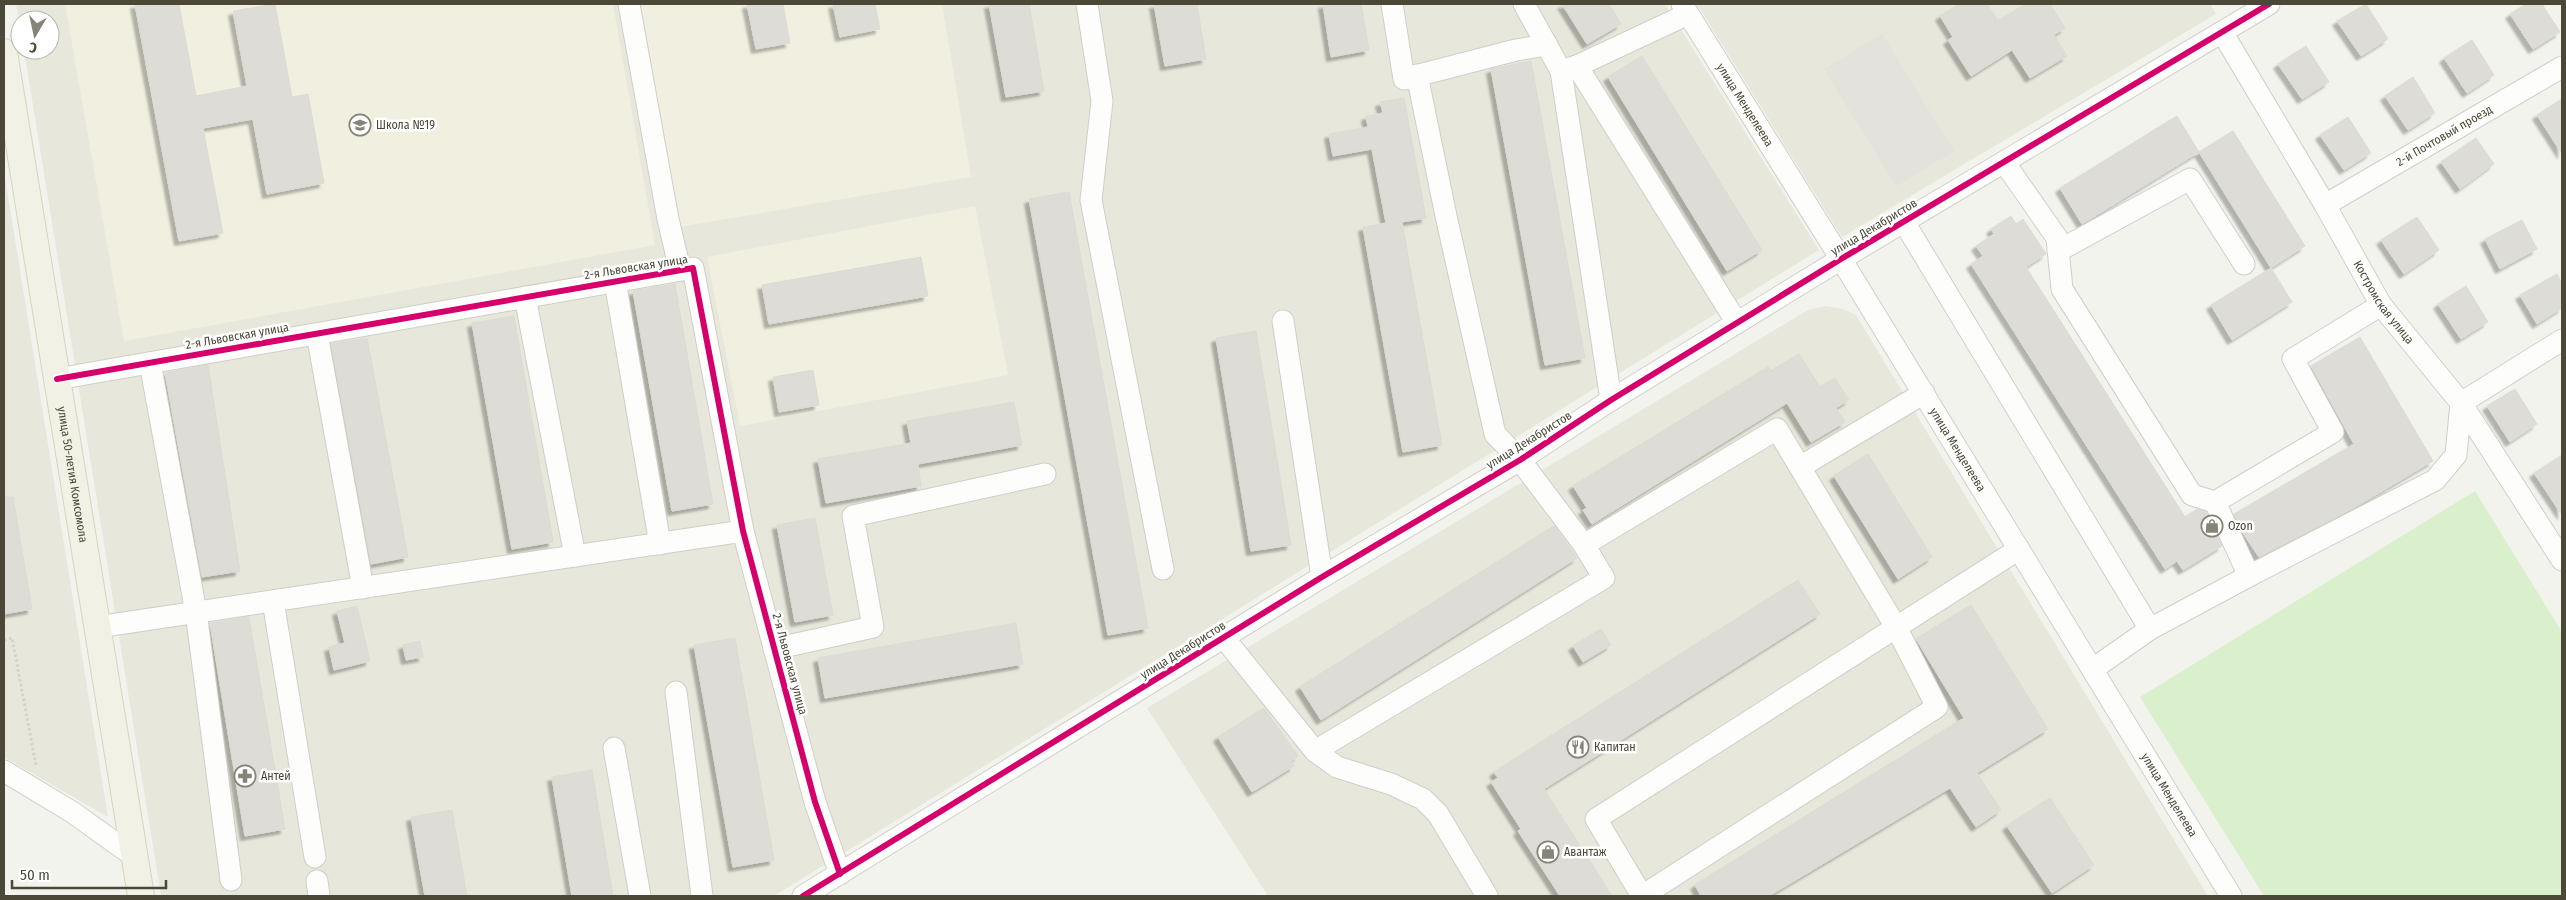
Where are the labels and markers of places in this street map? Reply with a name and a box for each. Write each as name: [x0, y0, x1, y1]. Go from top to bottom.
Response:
school or university icon: Школа №19: [348, 113, 372, 137]
place label: Школа №19: [376, 118, 435, 132]
shop icon: Ozon: [2200, 514, 2224, 538]
place label: Ozon: [2228, 519, 2253, 533]
restaurant icon: Капитан: [1566, 735, 1590, 759]
place label: Капитан: [1594, 740, 1636, 754]
pharmacy icon: Антей: [233, 764, 257, 788]
place label: Антей: [261, 769, 291, 783]
shop icon: Авантаж: [1536, 840, 1560, 864]
place label: Авантаж: [1564, 845, 1607, 859]

